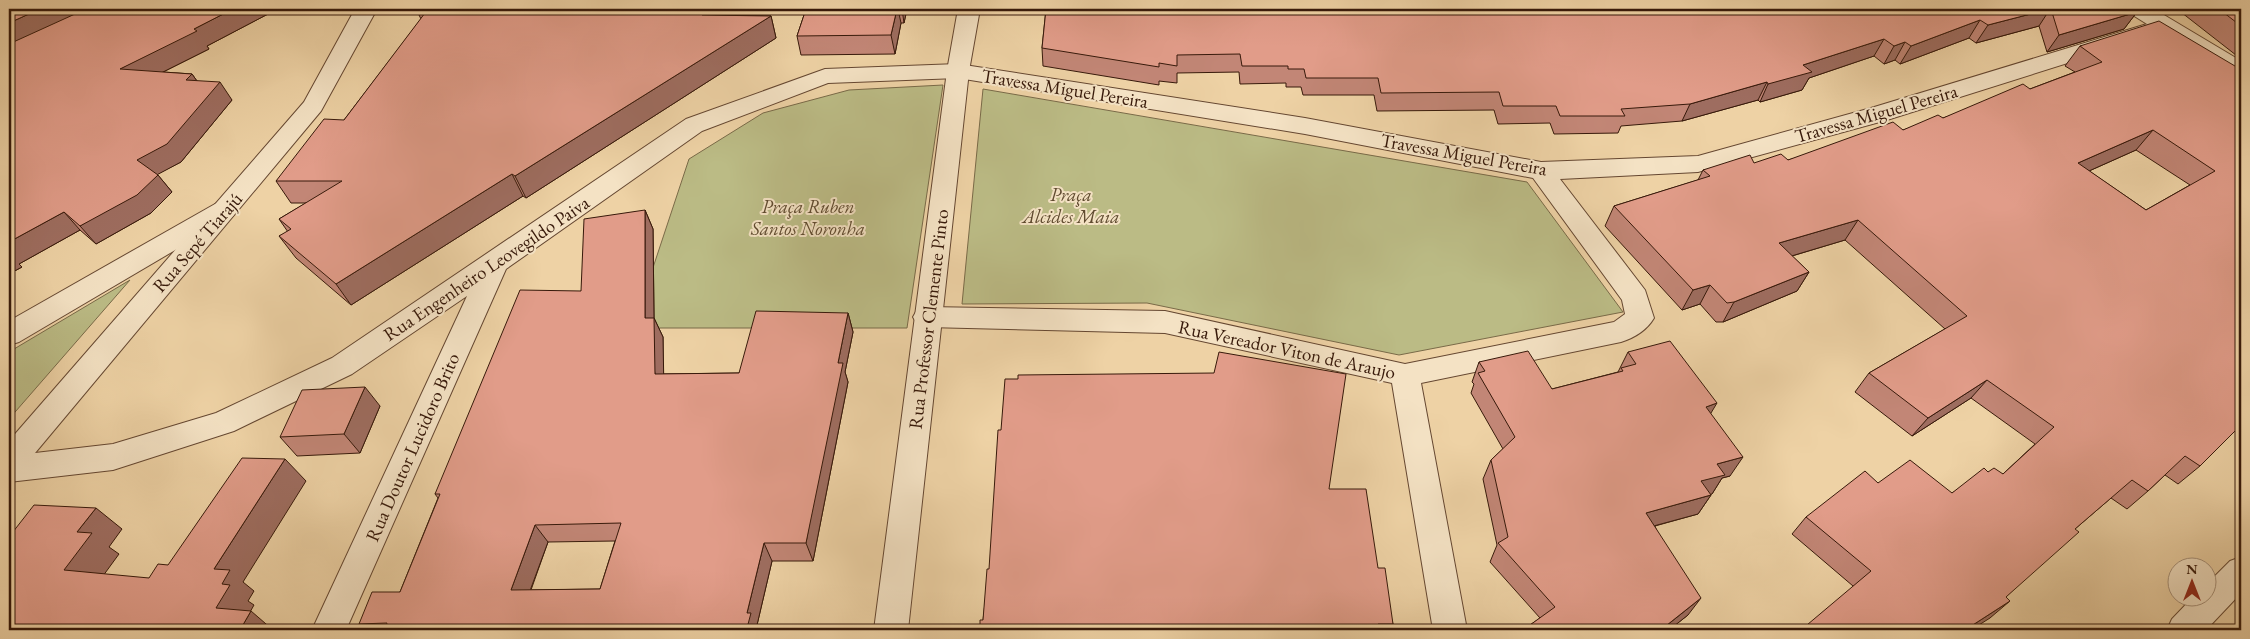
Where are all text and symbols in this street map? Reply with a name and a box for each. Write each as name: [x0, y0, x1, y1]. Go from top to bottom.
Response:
street label: Travessa Miguel Pereira: [980, 63, 1150, 114]
street label: Travessa Miguel Pereira: [1792, 78, 1961, 149]
street label: Travessa Miguel Pereira: [1379, 128, 1549, 181]
park label: Praça Alcides Maia: [1020, 182, 1120, 229]
street label: Rua Sepé Tiarajú: [147, 187, 248, 298]
street label: Rua Engenheiro Leovegildo Paiva: [378, 190, 594, 347]
park label: Praça Ruben Santos Noronha: [750, 194, 865, 241]
street label: Rua Professor Clemente Pinto: [903, 208, 954, 430]
street label: Rua Vereador Viton de Araujo: [1176, 314, 1398, 385]
street label: Rua Doutor Lucidoro Brito: [360, 349, 465, 545]
north arrow: [2168, 556, 2218, 606]
text: N: [2186, 560, 2198, 578]

